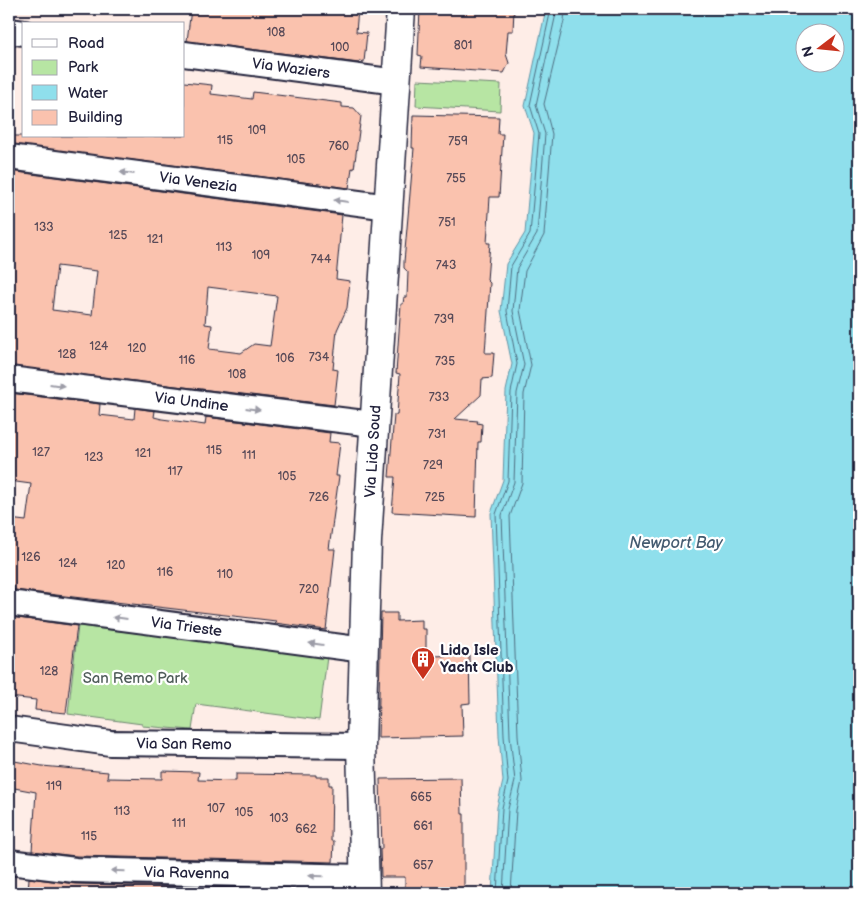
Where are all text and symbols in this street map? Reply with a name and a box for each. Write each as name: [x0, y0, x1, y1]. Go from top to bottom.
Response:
legend: [22, 22, 185, 138]
north arrow: [796, 22, 846, 72]
house number: 108: [267, 25, 285, 40]
text: Road: [68, 34, 104, 53]
house number: 801: [454, 38, 472, 53]
house number: 100: [331, 40, 349, 55]
text: N: [798, 44, 818, 59]
street label: Via Waziers: [251, 54, 332, 83]
text: Park: [68, 58, 99, 77]
text: Water: [68, 84, 108, 103]
text: Building: [68, 108, 123, 127]
house number: 109: [248, 123, 266, 138]
house number: 115: [217, 133, 233, 148]
house number: 759: [448, 134, 468, 149]
house number: 760: [329, 139, 349, 154]
house number: 105: [287, 152, 305, 167]
street label: Via Venezia: [158, 167, 239, 196]
one-way arrow: [119, 169, 135, 177]
house number: 755: [446, 171, 466, 186]
one-way arrow: [332, 197, 348, 205]
house number: 751: [438, 215, 456, 230]
house number: 133: [34, 220, 54, 235]
house number: 125: [109, 228, 127, 243]
house number: 121: [147, 232, 163, 247]
house number: 113: [216, 240, 232, 255]
house number: 109: [252, 248, 270, 263]
house number: 744: [311, 252, 332, 267]
house number: 743: [436, 258, 456, 273]
house number: 739: [434, 312, 454, 327]
house number: 124: [90, 339, 109, 354]
house number: 120: [128, 341, 146, 356]
house number: 128: [58, 347, 76, 362]
house number: 734: [309, 350, 330, 365]
house number: 106: [275, 351, 295, 366]
house number: 116: [179, 353, 195, 368]
house number: 735: [435, 354, 455, 369]
house number: 108: [228, 367, 246, 382]
one-way arrow: [49, 381, 65, 389]
street label: Via Undine: [154, 388, 230, 416]
house number: 733: [429, 390, 449, 405]
street label: Via Lido Soud: [360, 404, 385, 498]
one-way arrow: [245, 405, 261, 413]
house number: 731: [428, 427, 446, 442]
house number: 115: [206, 443, 222, 458]
house number: 127: [32, 445, 50, 460]
house number: 121: [135, 446, 151, 461]
house number: 111: [242, 448, 256, 463]
house number: 123: [85, 450, 103, 465]
house number: 729: [423, 458, 443, 473]
house number: 117: [167, 464, 183, 479]
house number: 105: [278, 469, 296, 484]
house number: 726: [309, 490, 329, 505]
house number: 725: [425, 490, 445, 505]
water label: Newport Bay: [629, 534, 724, 553]
house number: 126: [21, 550, 41, 565]
house number: 124: [59, 556, 78, 571]
house number: 120: [107, 558, 125, 573]
house number: 116: [157, 565, 173, 580]
house number: 110: [217, 567, 233, 582]
house number: 720: [299, 582, 319, 597]
street label: Via Trieste: [150, 612, 223, 641]
one-way arrow: [112, 614, 128, 622]
one-way arrow: [307, 640, 323, 648]
place label: Lido Isle Yacht Club: [440, 641, 514, 677]
building icon: Lido Isle Yacht Club: [410, 646, 436, 680]
house number: 128: [40, 664, 58, 679]
park label: San Remo Park: [83, 669, 188, 688]
street label: Via San Remo: [136, 734, 232, 754]
house number: 119: [46, 779, 62, 794]
house number: 665: [410, 790, 432, 805]
house number: 107: [207, 801, 225, 816]
house number: 113: [114, 804, 130, 819]
house number: 105: [235, 805, 253, 820]
house number: 103: [269, 811, 289, 826]
house number: 111: [172, 816, 186, 831]
house number: 661: [413, 819, 433, 834]
house number: 662: [295, 822, 317, 837]
house number: 115: [81, 829, 97, 844]
house number: 657: [413, 858, 433, 873]
street label: Via Ravenna: [143, 862, 230, 883]
one-way arrow: [110, 867, 126, 875]
one-way arrow: [307, 872, 323, 880]

